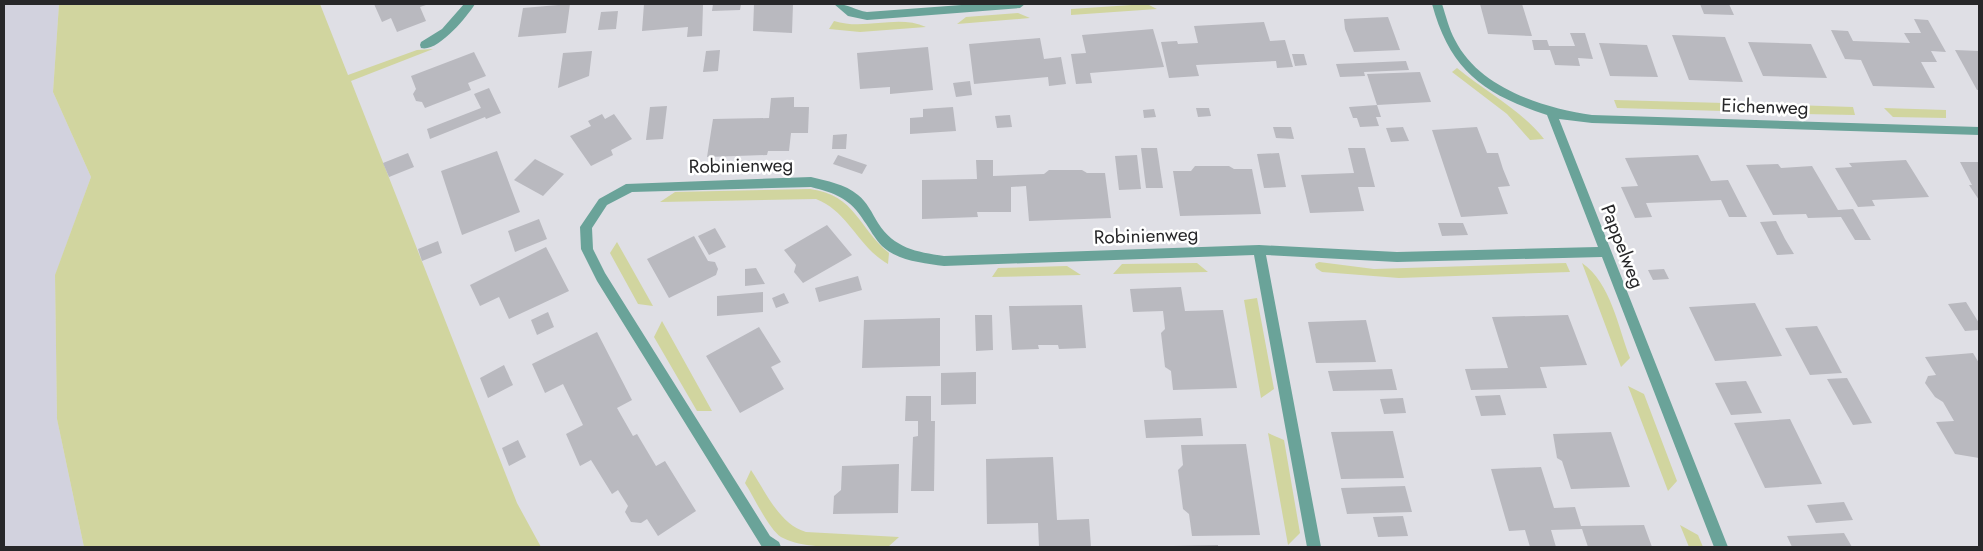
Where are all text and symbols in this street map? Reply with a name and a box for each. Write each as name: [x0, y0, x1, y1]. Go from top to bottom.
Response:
street label: Eichenweg: [1721, 91, 1809, 122]
street label: Robinienweg: [688, 151, 794, 180]
street label: Pappelweg: [1594, 200, 1651, 292]
street label: Robinienweg: [1093, 220, 1199, 251]

